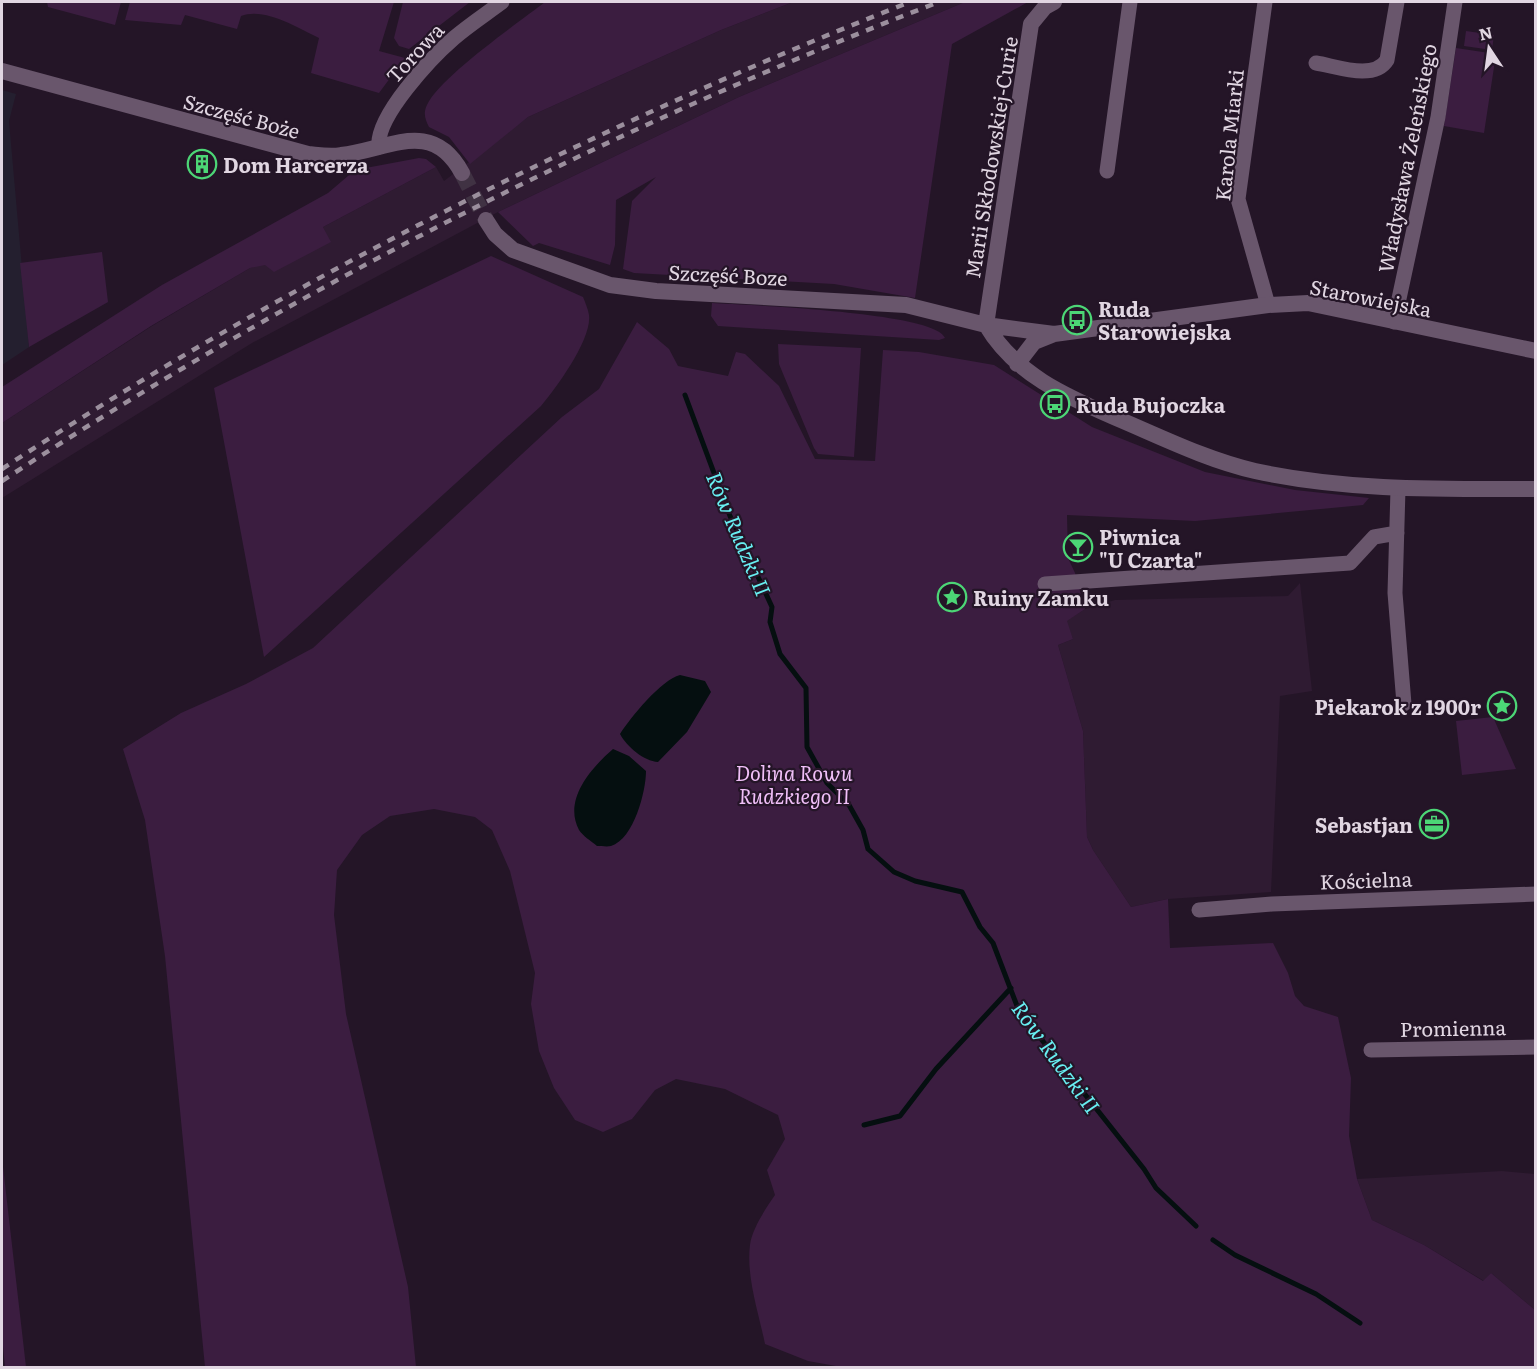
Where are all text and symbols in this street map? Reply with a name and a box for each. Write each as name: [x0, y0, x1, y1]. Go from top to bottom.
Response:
street label: Torowa: [378, 15, 450, 89]
north arrow: [1459, 18, 1519, 78]
text: N: [1476, 19, 1495, 46]
street label: Marii Skłodowskiej-Curie: [956, 34, 1024, 280]
street label: Władysława Żeleńskiego: [1369, 41, 1443, 275]
street label: Karola Miarki: [1206, 67, 1250, 202]
street label: Szczęść Boże: [180, 85, 304, 145]
building icon: Dom Harcerza: [186, 148, 218, 180]
place label: Dom Harcerza: [223, 149, 369, 179]
street label: Szczęść Boze: [668, 256, 788, 292]
street label: Starowiejska: [1308, 271, 1435, 324]
place label: Ruda Starowiejska: [1098, 293, 1232, 346]
bus stop icon: Ruda Starowiejska: [1061, 304, 1093, 336]
bus stop icon: Ruda Bujoczka: [1039, 388, 1071, 420]
place label: Ruda Bujoczka: [1076, 389, 1226, 419]
water label: Rów Rudzki II: [700, 466, 780, 600]
place label: Piwnica "U Czarta": [1099, 521, 1202, 574]
bar icon: Piwnica "U Czarta": [1062, 531, 1094, 563]
place icon: Ruiny Zamku: [936, 581, 968, 613]
place label: Ruiny Zamku: [973, 582, 1109, 612]
place icon: Piekarok z 1900r: [1486, 690, 1518, 722]
place label: Piekarok z 1900r: [1314, 691, 1481, 721]
park label: Dolina Rowu Rudzkiego II: [735, 757, 853, 810]
office icon: Sebastjan: [1418, 808, 1450, 840]
place label: Sebastjan: [1315, 809, 1413, 839]
street label: Kościelna: [1319, 862, 1413, 896]
water label: Rów Rudzki II: [1006, 993, 1109, 1119]
street label: Promienna: [1400, 1011, 1507, 1043]

